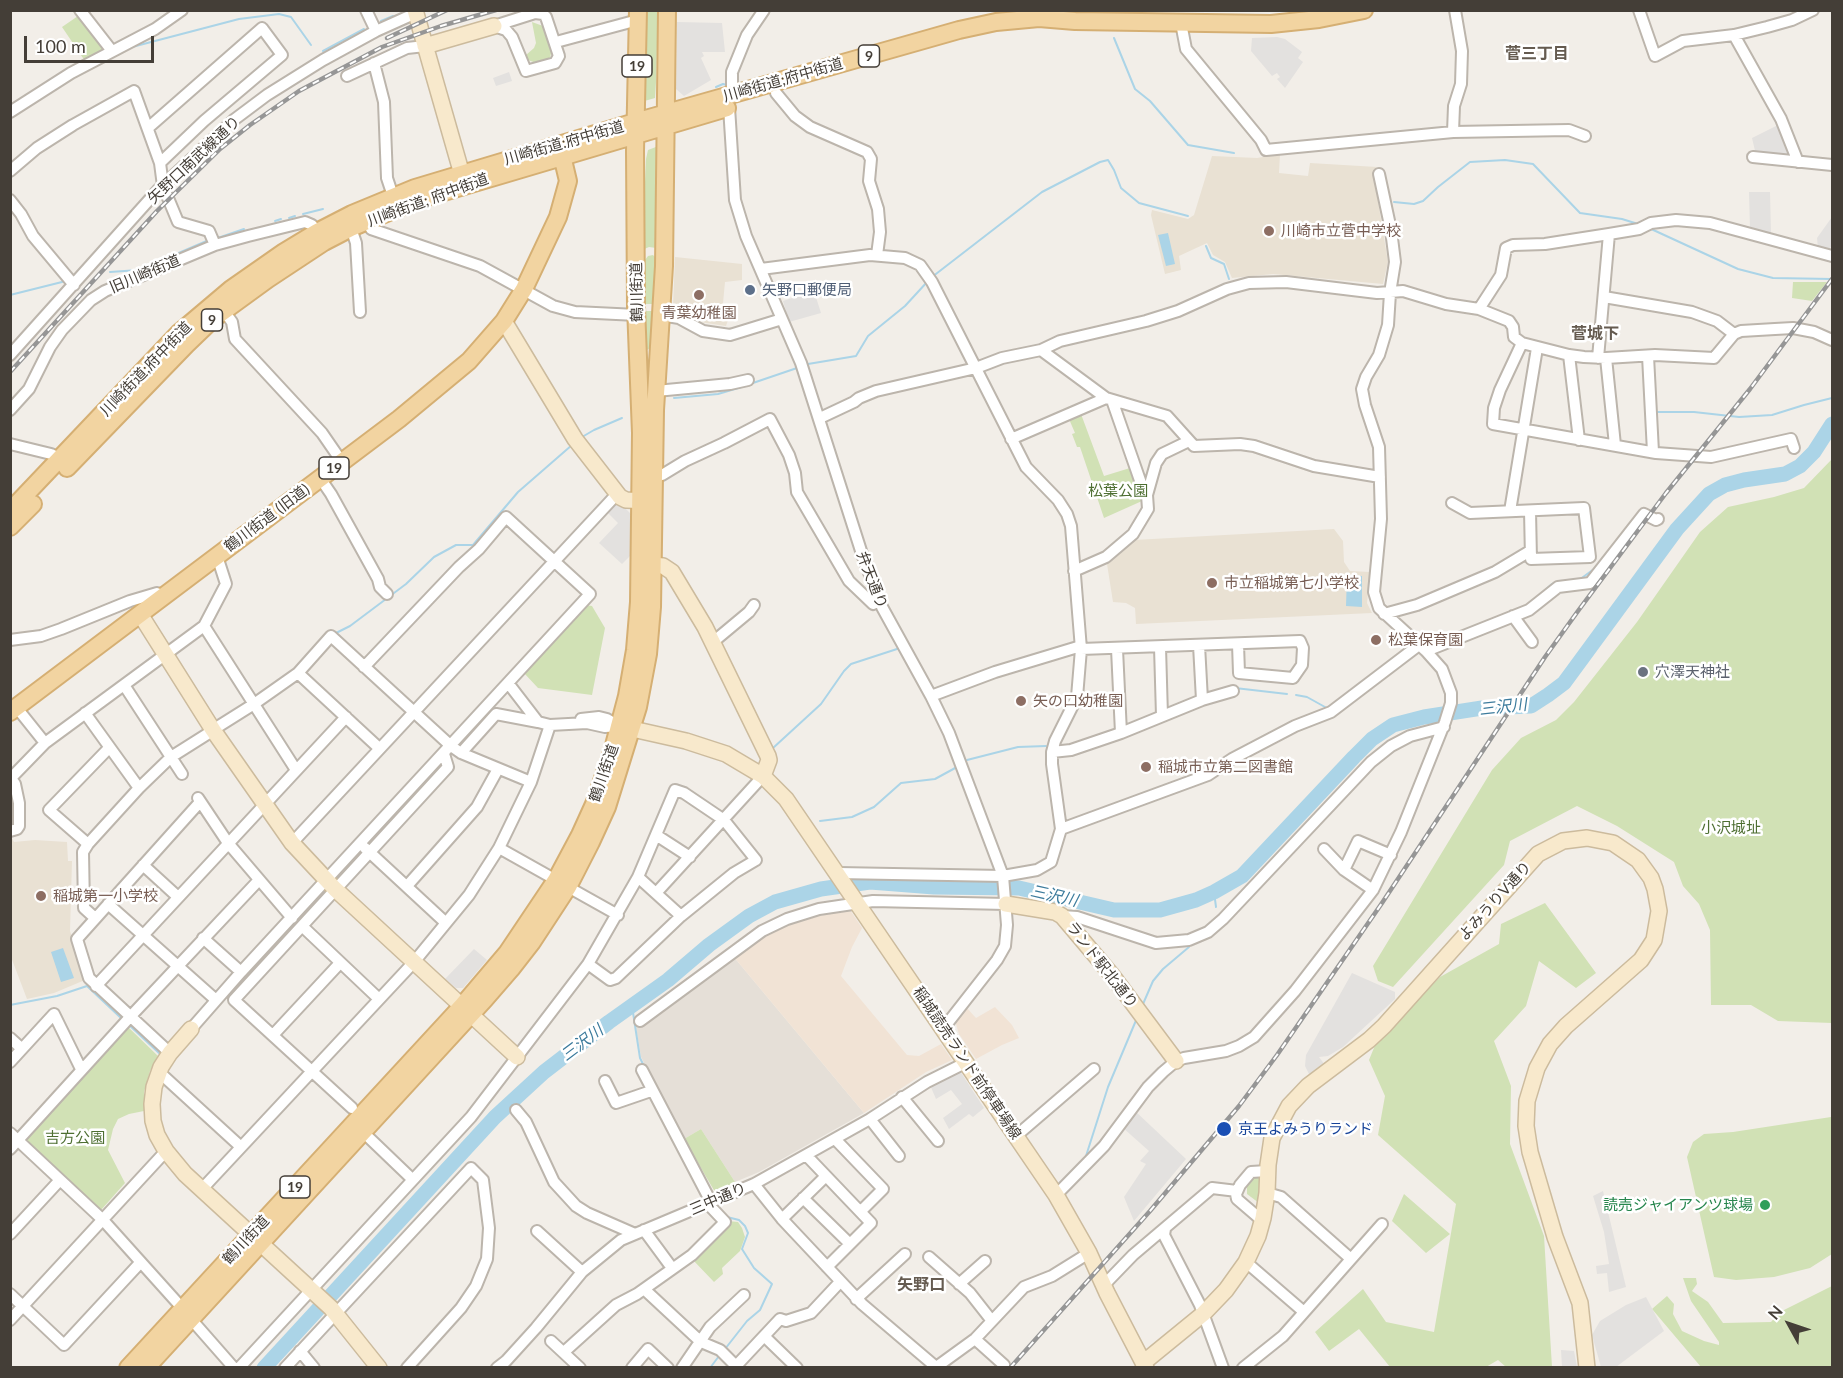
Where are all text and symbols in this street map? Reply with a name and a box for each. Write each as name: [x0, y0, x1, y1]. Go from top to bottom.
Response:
scale bar: [27, 24, 158, 62]
text: 100 m: [35, 35, 86, 57]
district label: 菅三丁目: [1505, 44, 1569, 64]
road number: 9: [858, 45, 880, 67]
street label: 川崎街道;府中街道: [721, 54, 845, 106]
road number: 19: [622, 55, 652, 77]
street label: 矢野口南武線通り: [144, 112, 244, 208]
street label: 川崎街道:府中街道: [502, 117, 626, 169]
street label: 川崎街道; 府中街道: [365, 170, 491, 230]
place label: 川崎市立菅中学校: [1281, 222, 1401, 240]
marker: 川崎市立菅中学校: [1262, 224, 1276, 238]
street label: 旧川崎街道: [107, 251, 183, 297]
street label: 鶴川街道: [627, 262, 647, 322]
place label: 矢野口郵便局: [762, 281, 852, 299]
marker: 矢野口郵便局: [743, 283, 757, 297]
marker: 青葉幼稚園: [692, 288, 706, 302]
place label: 青葉幼稚園: [662, 304, 736, 322]
road number: 9: [202, 309, 222, 331]
street label: 川崎街道;府中街道: [96, 318, 196, 420]
district label: 菅城下: [1571, 324, 1619, 344]
road number: 19: [319, 457, 349, 479]
street label: 鶴川街道 (旧道): [221, 480, 313, 556]
park label: 松葉公園: [1088, 482, 1148, 500]
street label: 弁天通り: [853, 549, 891, 611]
place label: 市立稲城第七小学校: [1224, 574, 1359, 592]
marker: 市立稲城第七小学校: [1205, 576, 1219, 590]
place label: 松葉保育園: [1388, 631, 1463, 649]
marker: 松葉保育園: [1369, 633, 1383, 647]
place label: 穴澤天神社: [1655, 663, 1730, 681]
marker: 穴澤天神社: [1636, 665, 1650, 679]
place label: 矢の口幼稚園: [1033, 692, 1123, 710]
marker: 矢の口幼稚園: [1014, 694, 1028, 708]
water label: 三沢川: [1478, 695, 1528, 719]
street label: 鶴川街道: [586, 742, 622, 804]
place label: 稲城市立第二図書館: [1158, 758, 1293, 776]
marker: 稲城市立第二図書館: [1139, 760, 1153, 774]
park label: 小沢城址: [1701, 819, 1761, 837]
street label: よみうりV通り: [1455, 858, 1535, 944]
water label: 三沢川: [1028, 881, 1080, 911]
place label: 稲城第一小学校: [53, 887, 158, 905]
marker: 稲城第一小学校: [34, 889, 48, 903]
street label: ランド駅北通り: [1063, 918, 1141, 1012]
street label: 稲城読売ランド前停車場線: [909, 983, 1025, 1143]
water label: 三沢川: [557, 1021, 607, 1065]
marker: 京王よみうりランド: [1215, 1120, 1233, 1138]
place label: 京王よみうりランド: [1238, 1120, 1373, 1138]
park label: 吉方公園: [45, 1129, 105, 1147]
road number: 19: [280, 1176, 310, 1198]
street label: 三中通り: [687, 1179, 749, 1219]
place label: 読売ジャイアンツ球場: [1603, 1196, 1753, 1214]
marker: 読売ジャイアンツ球場: [1758, 1198, 1772, 1212]
street label: 鶴川街道: [219, 1212, 273, 1268]
district label: 矢野口: [897, 1275, 945, 1295]
north arrow: [1759, 1294, 1819, 1354]
text: N: [1764, 1301, 1786, 1323]

